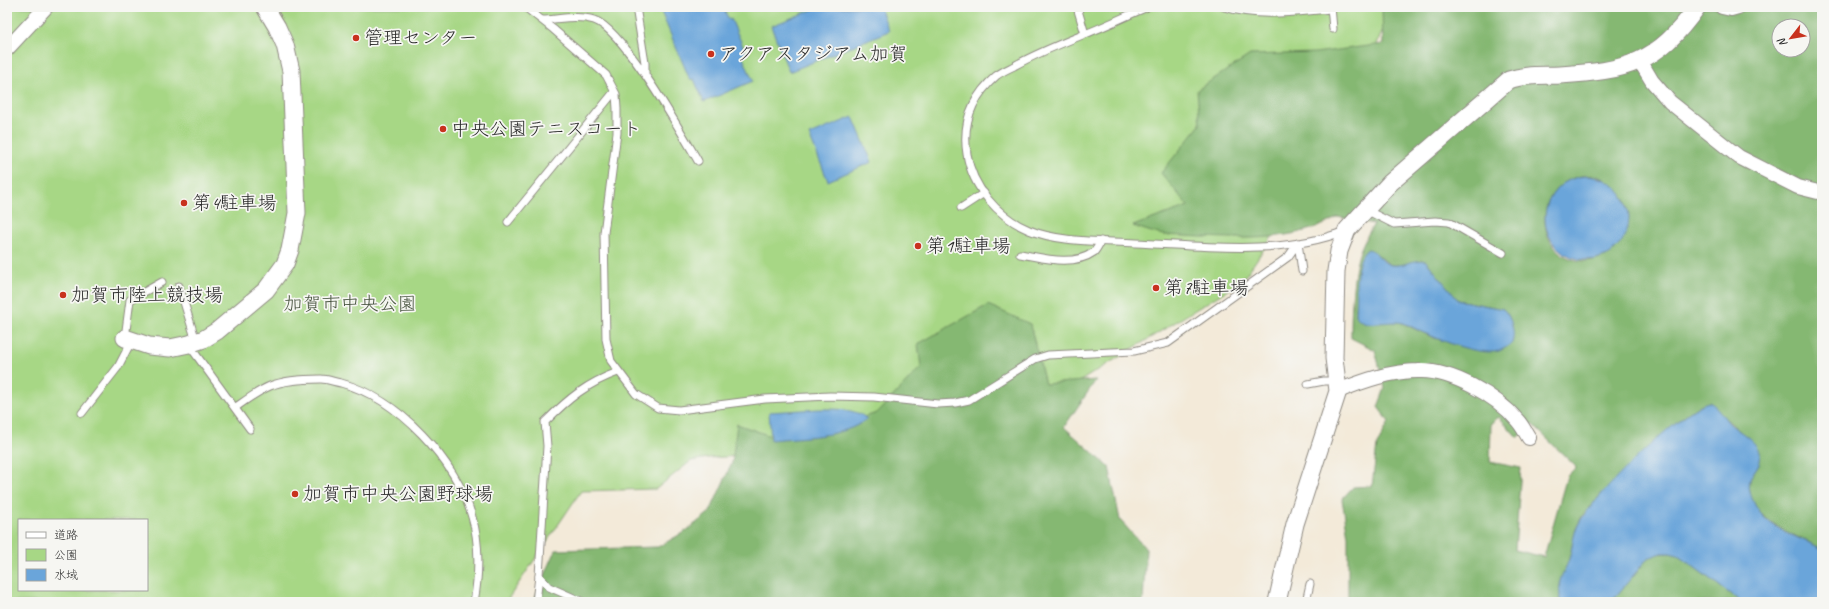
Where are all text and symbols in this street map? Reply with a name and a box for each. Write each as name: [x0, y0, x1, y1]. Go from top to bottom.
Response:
north arrow: [1771, 18, 1811, 58]
place label: 管理センター: [364, 26, 477, 50]
marker: 管理センター: [351, 33, 361, 43]
text: N: [1774, 35, 1790, 50]
place label: アクアスタジアム加賀: [719, 42, 907, 66]
marker: アクアスタジアム加賀: [706, 49, 716, 59]
place label: 中央公園テニスコート: [451, 117, 641, 141]
marker: 中央公園テニスコート: [438, 124, 448, 134]
place label: 第4駐車場: [192, 191, 277, 215]
marker: 第4駐車場: [179, 198, 189, 208]
place label: 第1駐車場: [926, 234, 1011, 258]
marker: 第1駐車場: [913, 241, 923, 251]
place label: 第7駐車場: [1164, 276, 1249, 300]
place label: 加賀市陸上競技場: [71, 283, 223, 307]
marker: 第7駐車場: [1151, 283, 1161, 293]
marker: 加賀市陸上競技場: [58, 290, 68, 300]
park label: 加賀市中央公園: [283, 292, 417, 316]
place label: 加賀市中央公園野球場: [303, 482, 493, 506]
marker: 加賀市中央公園野球場: [290, 489, 300, 499]
legend: [18, 519, 148, 591]
text: 道路: [54, 527, 78, 543]
text: 公園: [54, 547, 78, 563]
text: 水域: [54, 567, 78, 583]

